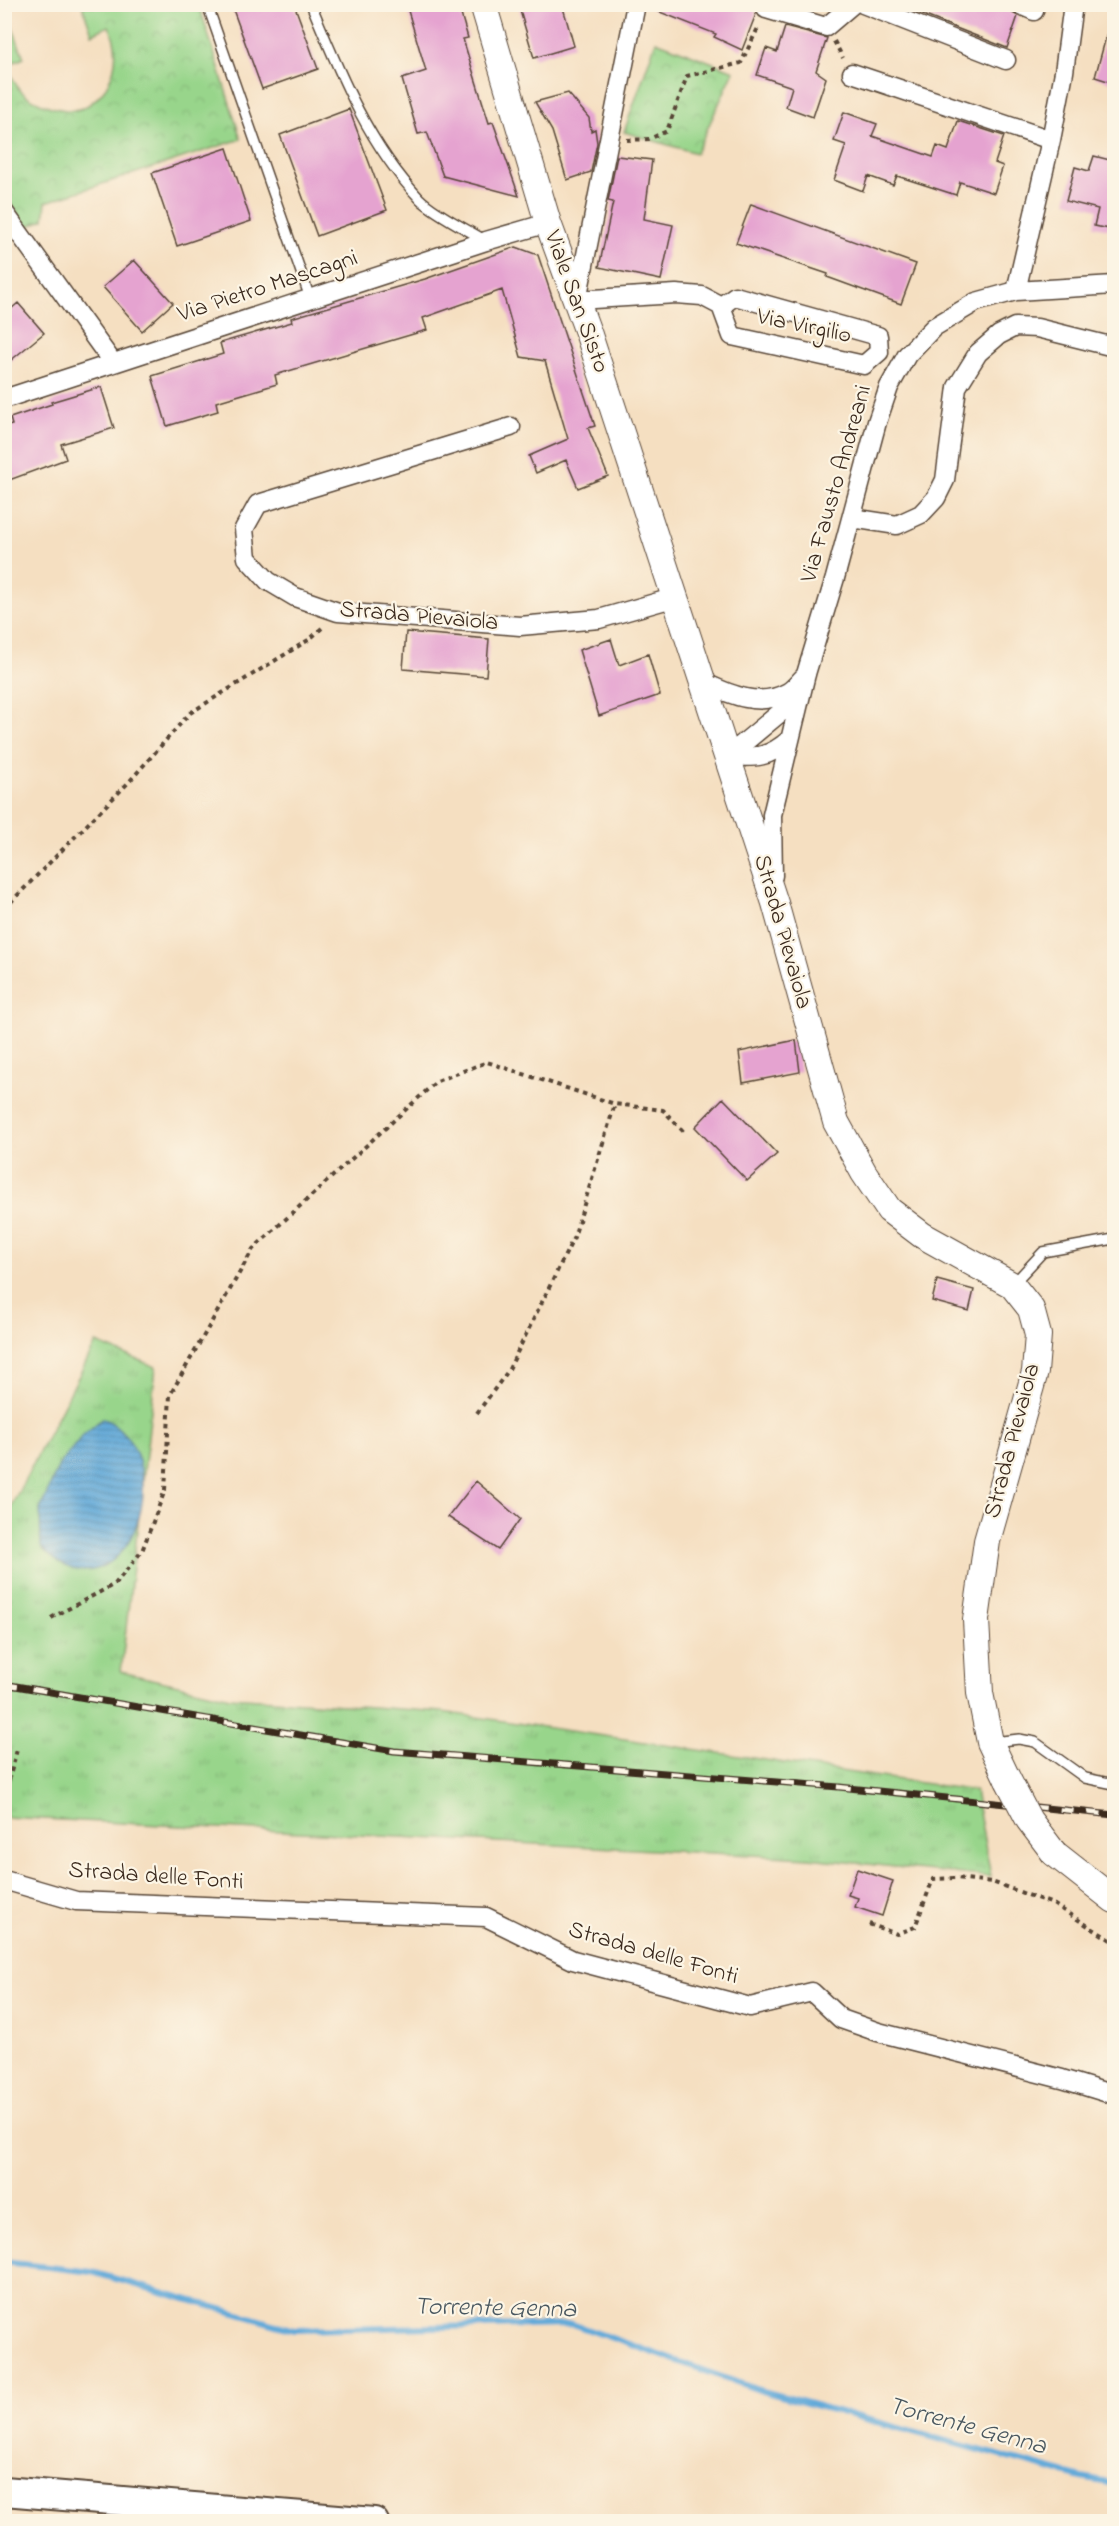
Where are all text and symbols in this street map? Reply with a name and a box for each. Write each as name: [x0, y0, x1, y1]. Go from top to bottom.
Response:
street label: Viale San Sisto: [534, 225, 618, 378]
street label: Via Pietro Mascagni: [172, 241, 363, 333]
street label: Via Virgilio: [752, 300, 855, 354]
street label: Via Fausto Andreani: [792, 381, 882, 588]
street label: Strada Pievaiola: [338, 593, 500, 641]
street label: Strada Pievaiola: [743, 851, 821, 1013]
street label: Strada Pievaiola: [975, 1360, 1051, 1522]
street label: Strada delle Fonti: [67, 1853, 245, 1901]
street label: Strada delle Fonti: [564, 1913, 742, 1995]
water label: Torrente Genna: [413, 2289, 578, 2329]
water label: Torrente Genna: [884, 2388, 1051, 2467]

